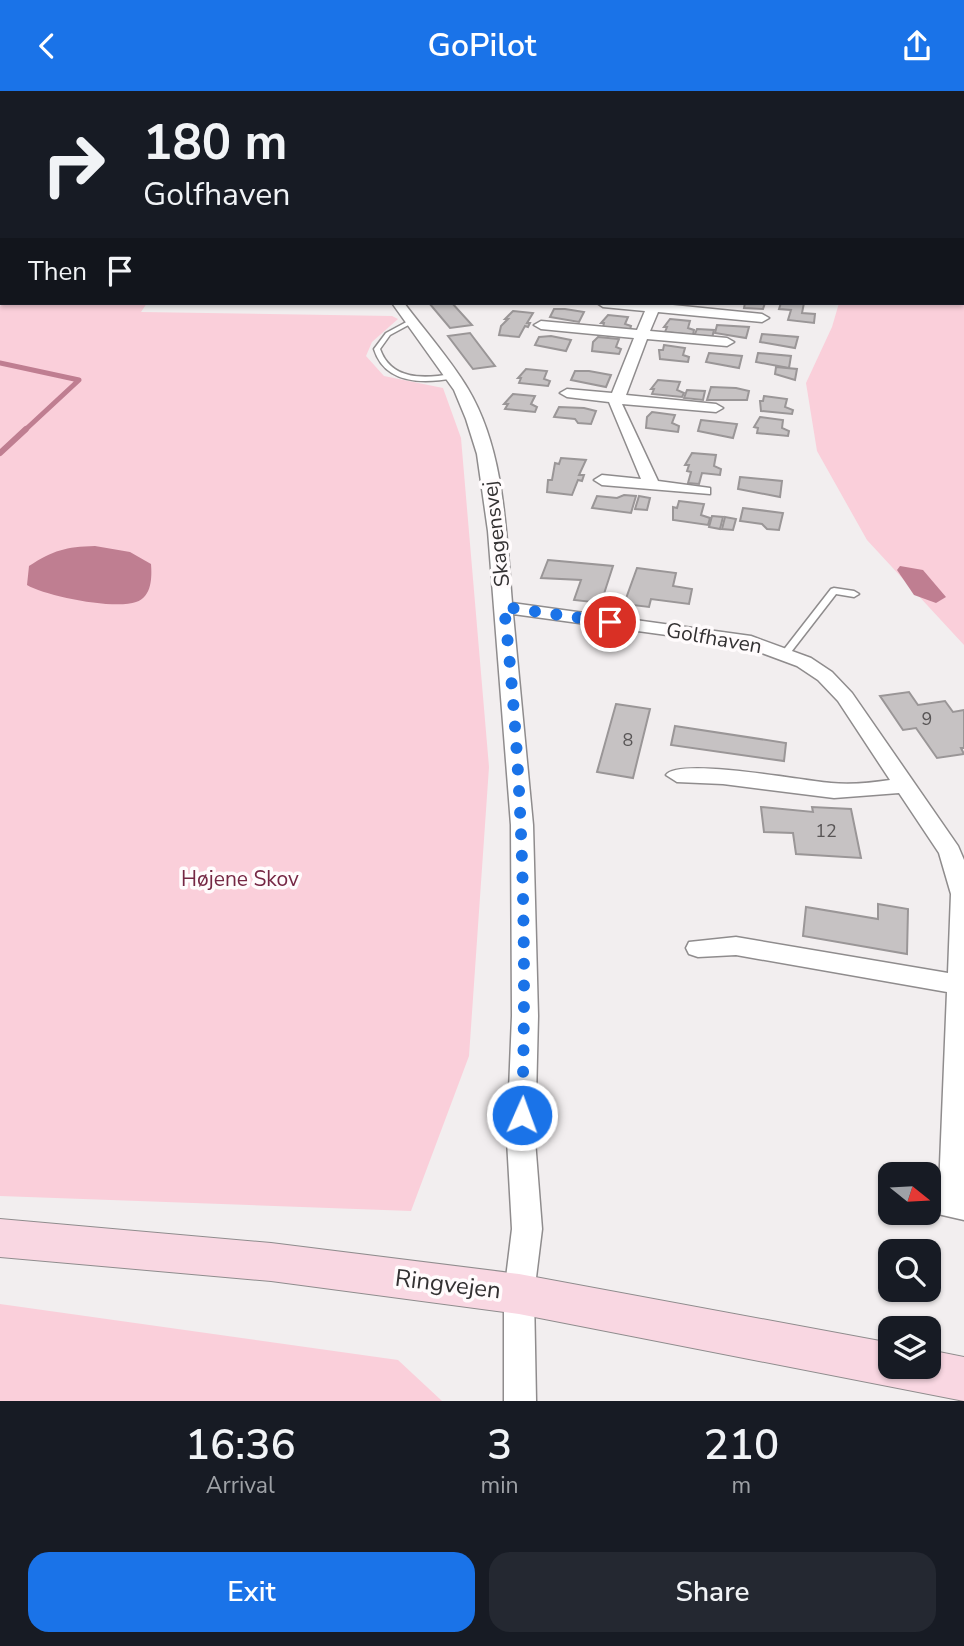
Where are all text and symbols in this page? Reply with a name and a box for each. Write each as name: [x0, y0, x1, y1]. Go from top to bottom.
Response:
text: GoPilot: [427, 24, 537, 67]
icon: back: [28, 27, 66, 65]
icon: share: [898, 27, 936, 65]
text: 180 m: [143, 109, 287, 176]
icon: right: [28, 119, 119, 210]
text: Golfhaven: [143, 173, 290, 216]
icon: arrive: [101, 252, 139, 290]
text: Then: [28, 254, 87, 289]
street label: Skagensvej: [476, 479, 516, 589]
pin: [580, 592, 640, 652]
icon: arrive: [591, 603, 629, 641]
street label: Golfhaven: [664, 616, 764, 660]
house number: 9: [922, 707, 932, 731]
house number: 8: [623, 728, 633, 752]
house number: 12: [815, 819, 837, 843]
park label: Højene Skov: [181, 865, 299, 893]
position arrow: [485, 1078, 559, 1152]
north arrow: [878, 1162, 942, 1225]
map controls: [878, 1162, 941, 1379]
button: search: [878, 1239, 941, 1302]
street label: Ringvejen: [393, 1262, 503, 1306]
button: layers: [878, 1316, 941, 1379]
text: 16:36: [185, 1417, 296, 1474]
text: 3: [487, 1417, 512, 1474]
text: 210: [703, 1417, 779, 1474]
text: Arrival: [206, 1470, 275, 1501]
text: min: [481, 1470, 519, 1501]
text: m: [731, 1470, 751, 1501]
button: Exit: [28, 1552, 475, 1632]
button: Share: [489, 1552, 936, 1632]

